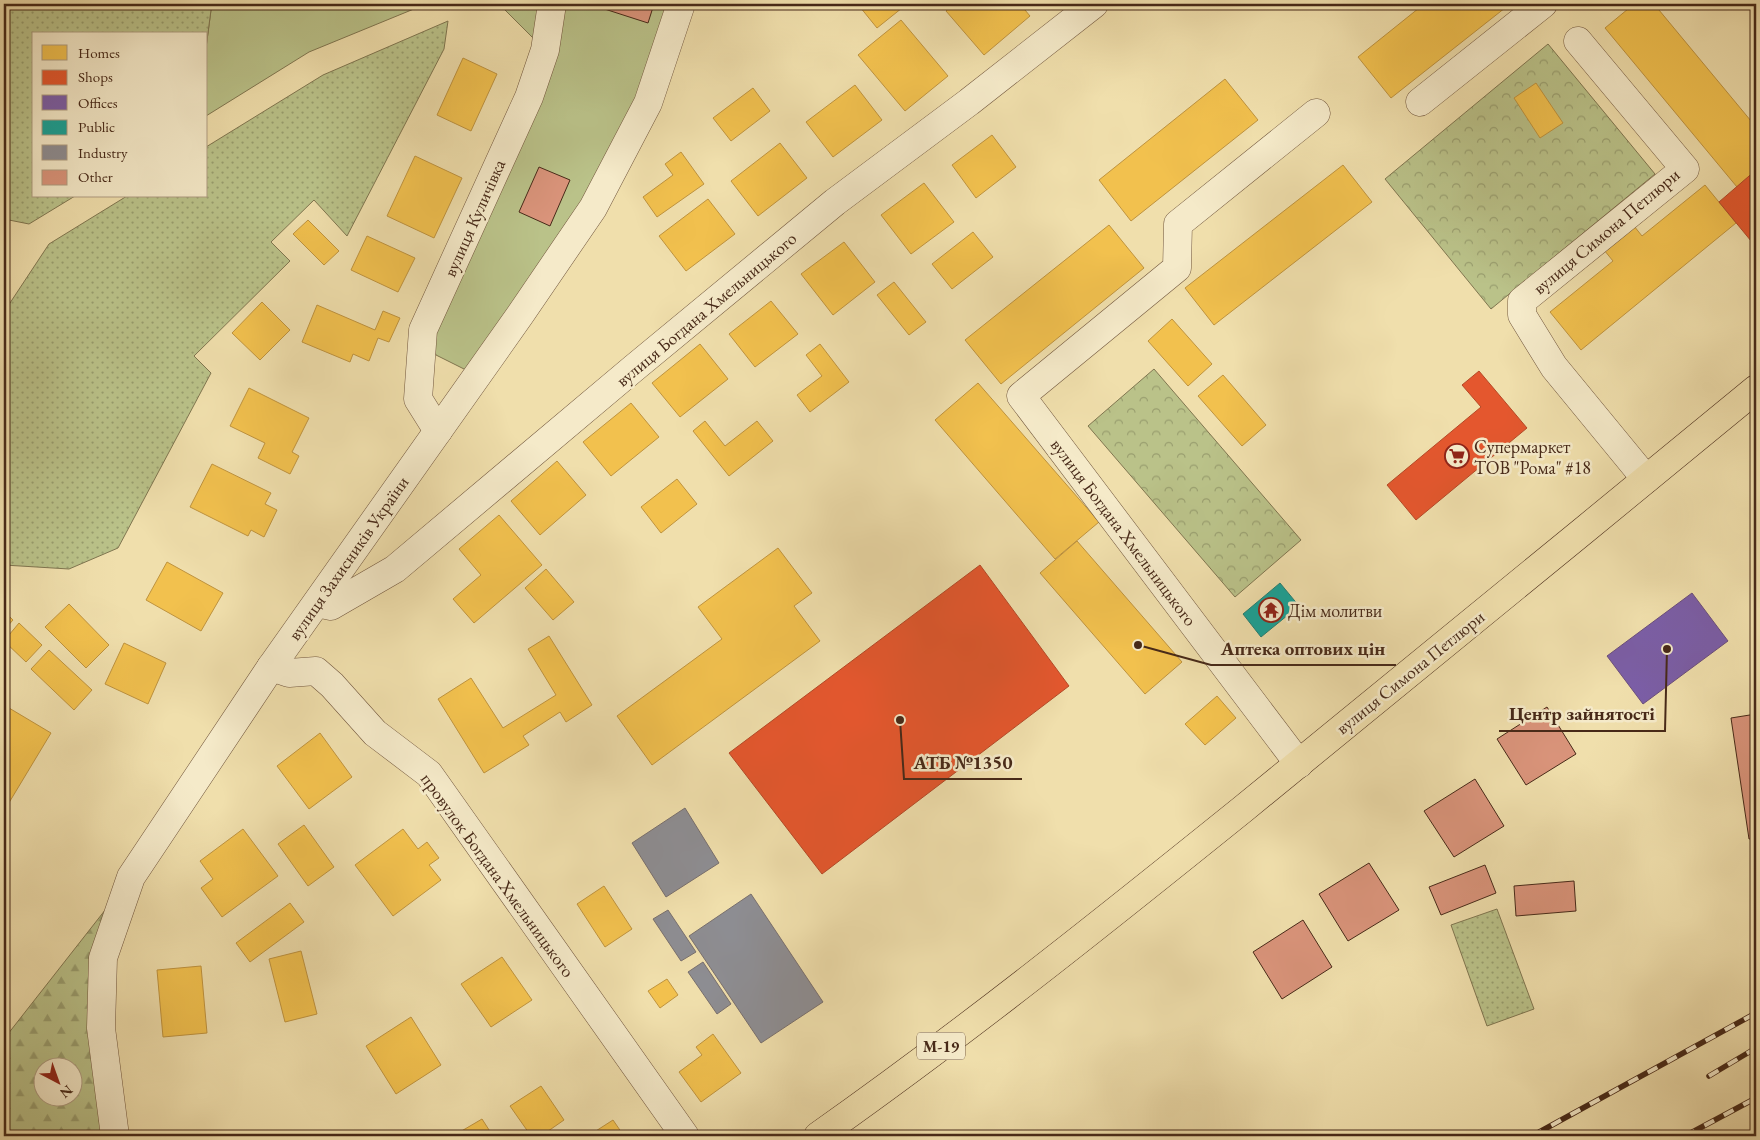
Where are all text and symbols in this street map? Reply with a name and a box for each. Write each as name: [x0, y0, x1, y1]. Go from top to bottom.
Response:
legend: [32, 32, 208, 198]
text: Homes: [78, 43, 120, 62]
text: Shops: [78, 67, 113, 86]
text: Offices: [78, 93, 118, 112]
text: Public: [78, 117, 115, 136]
text: Industry: [78, 143, 128, 162]
street label: вулиця Куличівка: [438, 155, 511, 280]
street label: вулиця Симона Петлюри: [1528, 163, 1685, 299]
text: Other: [78, 167, 113, 186]
street label: вулиця Богдана Хмельницького: [611, 227, 801, 391]
street label: вулиця Богдана Хмельницького: [1046, 434, 1202, 630]
place label: Супермаркет ТОВ "Рома" #18: [1474, 435, 1591, 479]
supermarket icon: Супермаркет ТОВ "Рома" #18: [1444, 443, 1470, 469]
street label: вулиця Захисників України: [282, 471, 414, 645]
temple icon: Дім молитви: [1258, 597, 1284, 623]
place label: Дім молитви: [1288, 599, 1383, 622]
street label: вулиця Симона Петлюри: [1331, 605, 1489, 739]
callout: Аптека оптових цін: [1211, 631, 1396, 665]
text: Аптека оптових цін: [1220, 636, 1385, 661]
callout: Центр зайнятості: [1499, 697, 1665, 731]
text: Центр зайнятості: [1509, 701, 1655, 726]
callout: АТБ №1350: [904, 745, 1022, 779]
text: АТБ №1350: [913, 750, 1012, 775]
street label: провулок Богдана Хмельницького: [416, 768, 580, 982]
road number: М-19: [917, 1032, 965, 1060]
north arrow: [32, 1058, 82, 1108]
text: N: [56, 1081, 77, 1103]

